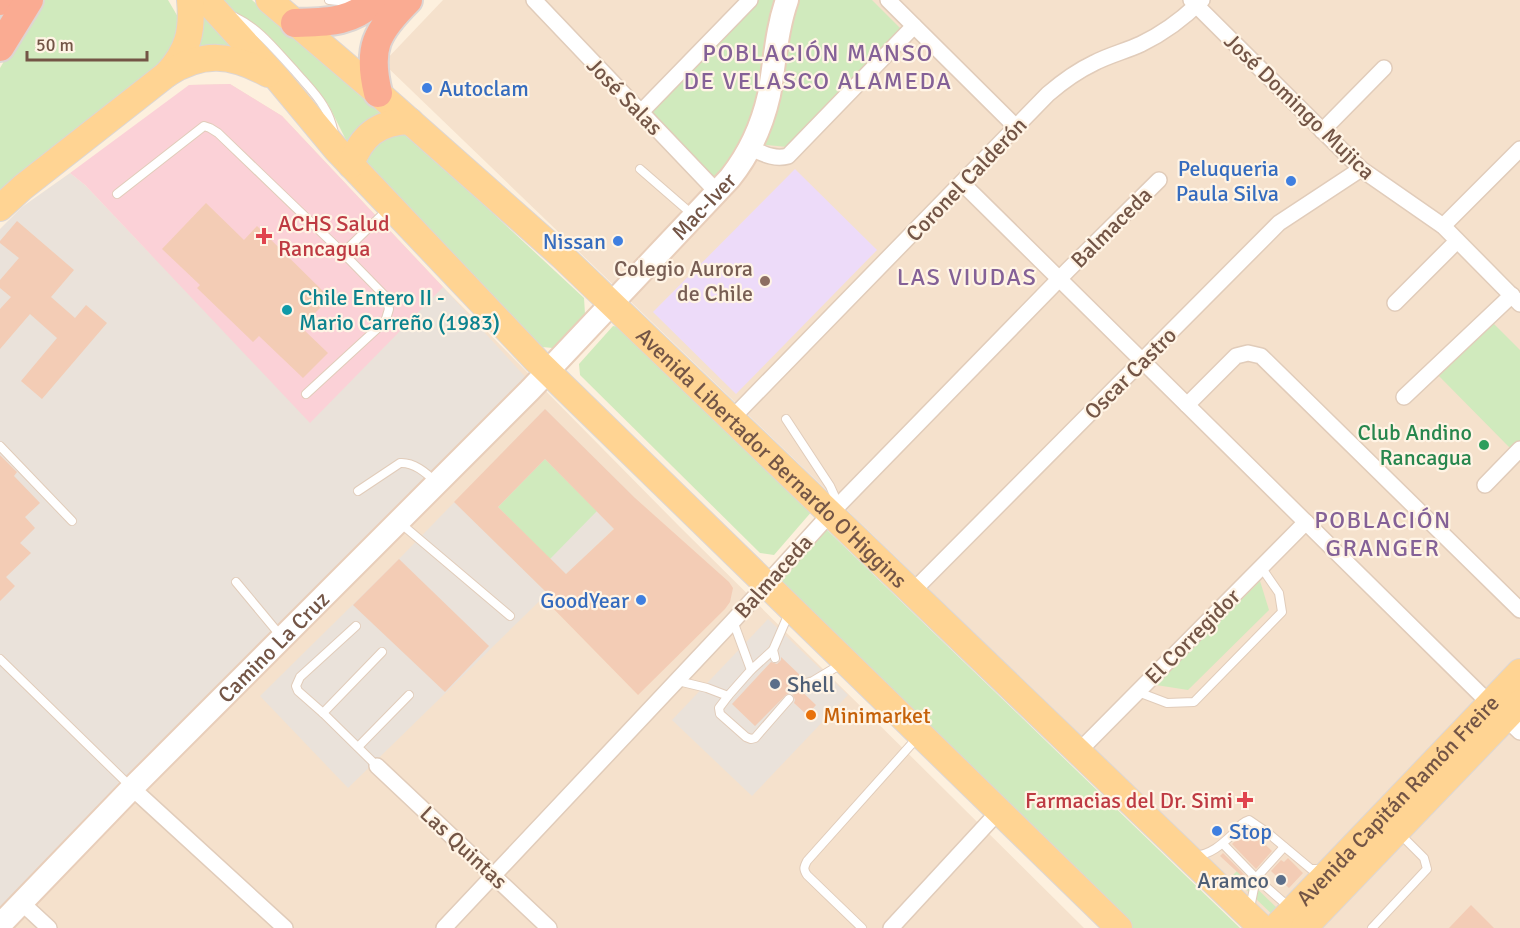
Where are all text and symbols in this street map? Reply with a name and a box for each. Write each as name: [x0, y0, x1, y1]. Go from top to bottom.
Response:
scale bar: [27, 24, 147, 62]
street label: José Domingo Mujica: [1219, 27, 1381, 185]
text: 50 m: [36, 34, 74, 56]
district label: POBLACIÓN MANSO DE VELASCO ALAMEDA: [684, 38, 952, 96]
street label: José Salas: [581, 52, 668, 141]
place label: Autoclam: [439, 75, 529, 102]
marker: Autoclam: [420, 81, 434, 95]
street label: Coronel Calderón: [900, 112, 1032, 247]
place label: Peluqueria Paula Silva: [1176, 155, 1279, 207]
street label: Mac-Iver: [666, 167, 742, 246]
marker: Peluqueria Paula Silva: [1284, 174, 1298, 188]
street label: Balmaceda: [1065, 181, 1158, 274]
place label: ACHS Salud Rancagua: [278, 210, 390, 262]
marker: ACHS Salud Rancagua: [255, 227, 273, 245]
place label: Nissan: [543, 228, 606, 255]
marker: Nissan: [611, 234, 625, 248]
place label: Colegio Aurora de Chile: [614, 255, 753, 307]
district label: LAS VIUDAS: [897, 262, 1037, 292]
marker: Colegio Aurora de Chile: [758, 274, 772, 288]
place label: Chile Entero II - Mario Carreño (1983): [299, 284, 500, 336]
marker: Chile Entero II - Mario Carreño (1983): [280, 303, 294, 317]
street label: Avenida Libertador Bernardo O'Higgins: [631, 322, 912, 594]
street label: Oscar Castro: [1079, 322, 1182, 425]
place label: Club Andino Rancagua: [1358, 419, 1472, 471]
marker: Club Andino Rancagua: [1477, 438, 1491, 452]
district label: POBLACIÓN GRANGER: [1314, 505, 1452, 563]
street label: Balmaceda: [729, 529, 818, 624]
street label: El Corregidor: [1139, 583, 1246, 690]
street label: Camino La Cruz: [212, 586, 335, 709]
place label: GoodYear: [540, 587, 629, 614]
marker: GoodYear: [634, 593, 648, 607]
place label: Shell: [787, 671, 835, 698]
marker: Shell: [768, 677, 782, 691]
street label: Avenida Capitán Ramón Freire: [1291, 689, 1505, 911]
place label: Minimarket: [823, 702, 931, 729]
marker: Minimarket: [804, 708, 818, 722]
place label: Farmacias del Dr. Simi: [1025, 787, 1233, 814]
marker: Farmacias del Dr. Simi: [1238, 793, 1252, 807]
street label: Las Quintas: [414, 800, 513, 895]
place label: Stop: [1229, 818, 1272, 845]
marker: Stop: [1210, 824, 1224, 838]
place label: Aramco: [1197, 867, 1269, 894]
marker: Aramco: [1274, 873, 1288, 887]

